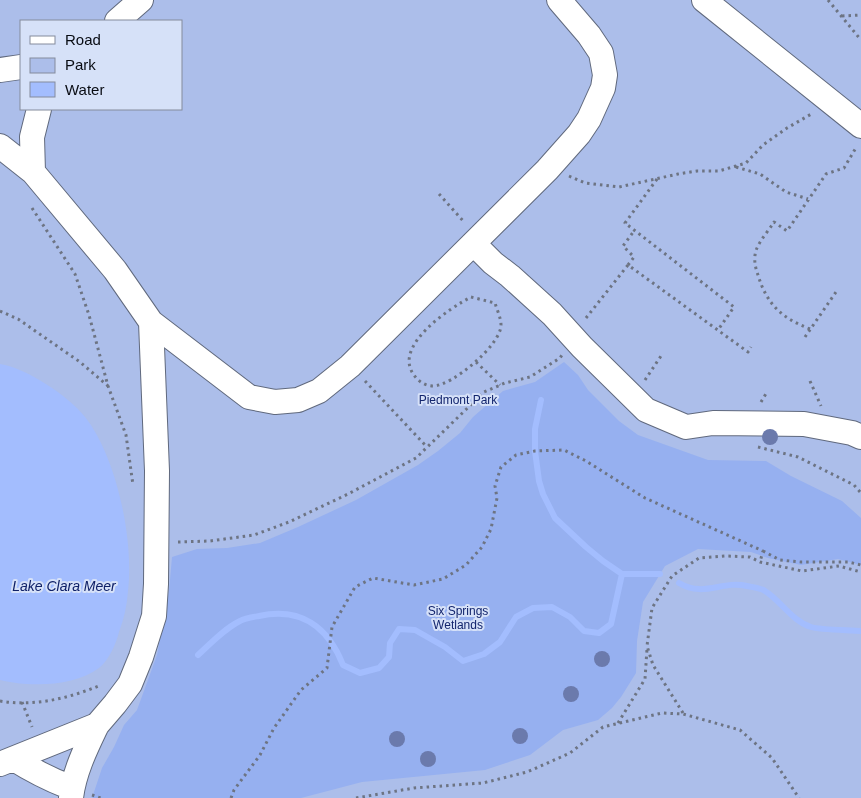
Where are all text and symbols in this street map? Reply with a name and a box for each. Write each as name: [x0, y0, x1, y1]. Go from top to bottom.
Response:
legend: [20, 20, 182, 110]
text: Road: [65, 31, 101, 48]
text: Park: [65, 56, 96, 73]
text: Water: [65, 81, 104, 98]
park label: Piedmont Park: [419, 393, 498, 407]
water label: Lake Clara Meer: [12, 578, 117, 594]
park label: Six Springs Wetlands: [428, 604, 488, 632]

